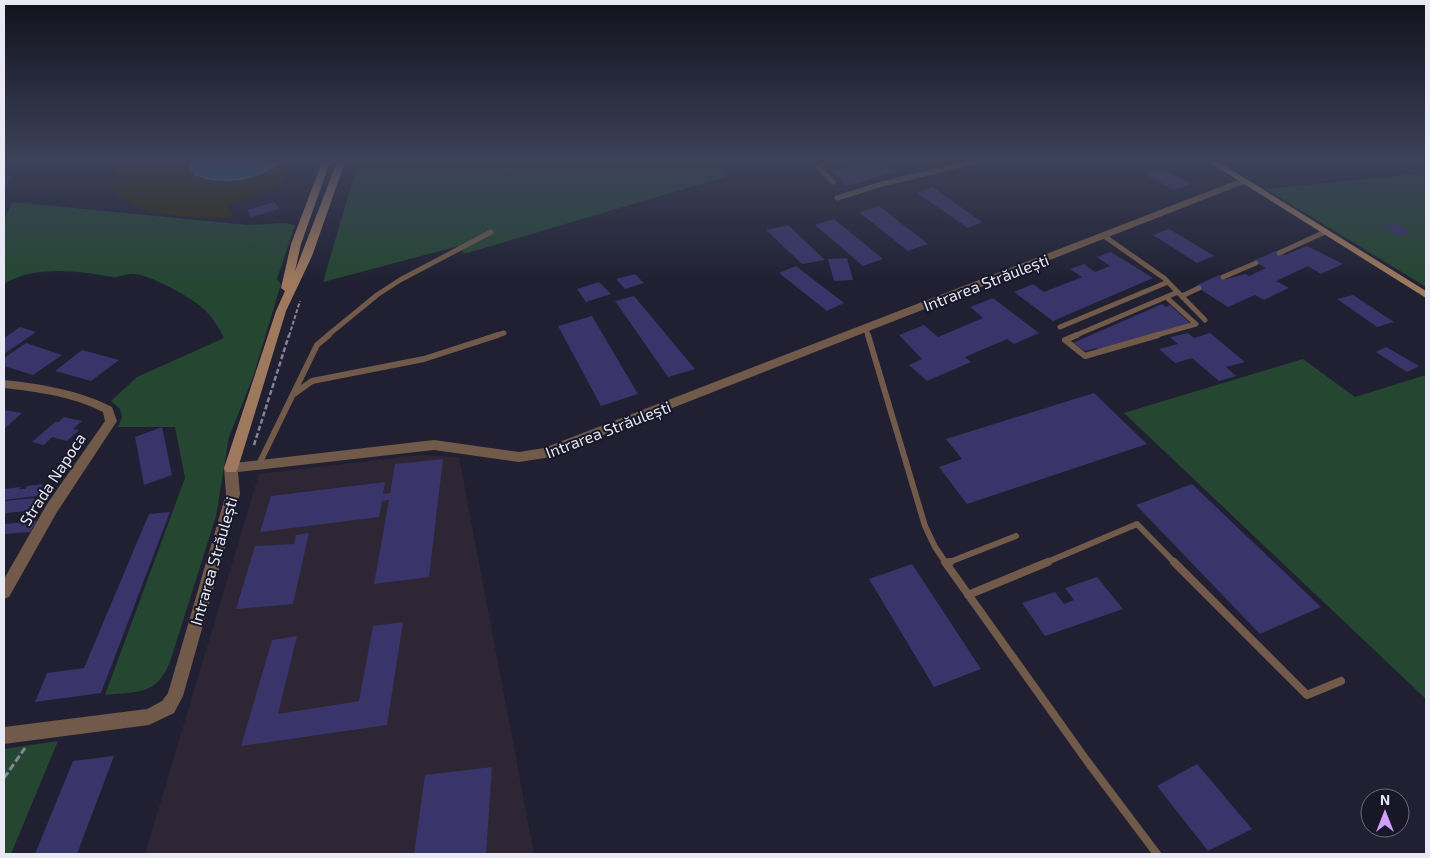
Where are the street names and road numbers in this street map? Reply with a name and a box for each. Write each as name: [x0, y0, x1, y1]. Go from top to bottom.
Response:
street label: Intrarea Străulești: [921, 249, 1052, 317]
street label: Intrarea Străulești: [543, 396, 674, 464]
street label: Strada Napoca: [15, 429, 89, 529]
street label: Intrarea Străulești: [186, 495, 242, 628]

